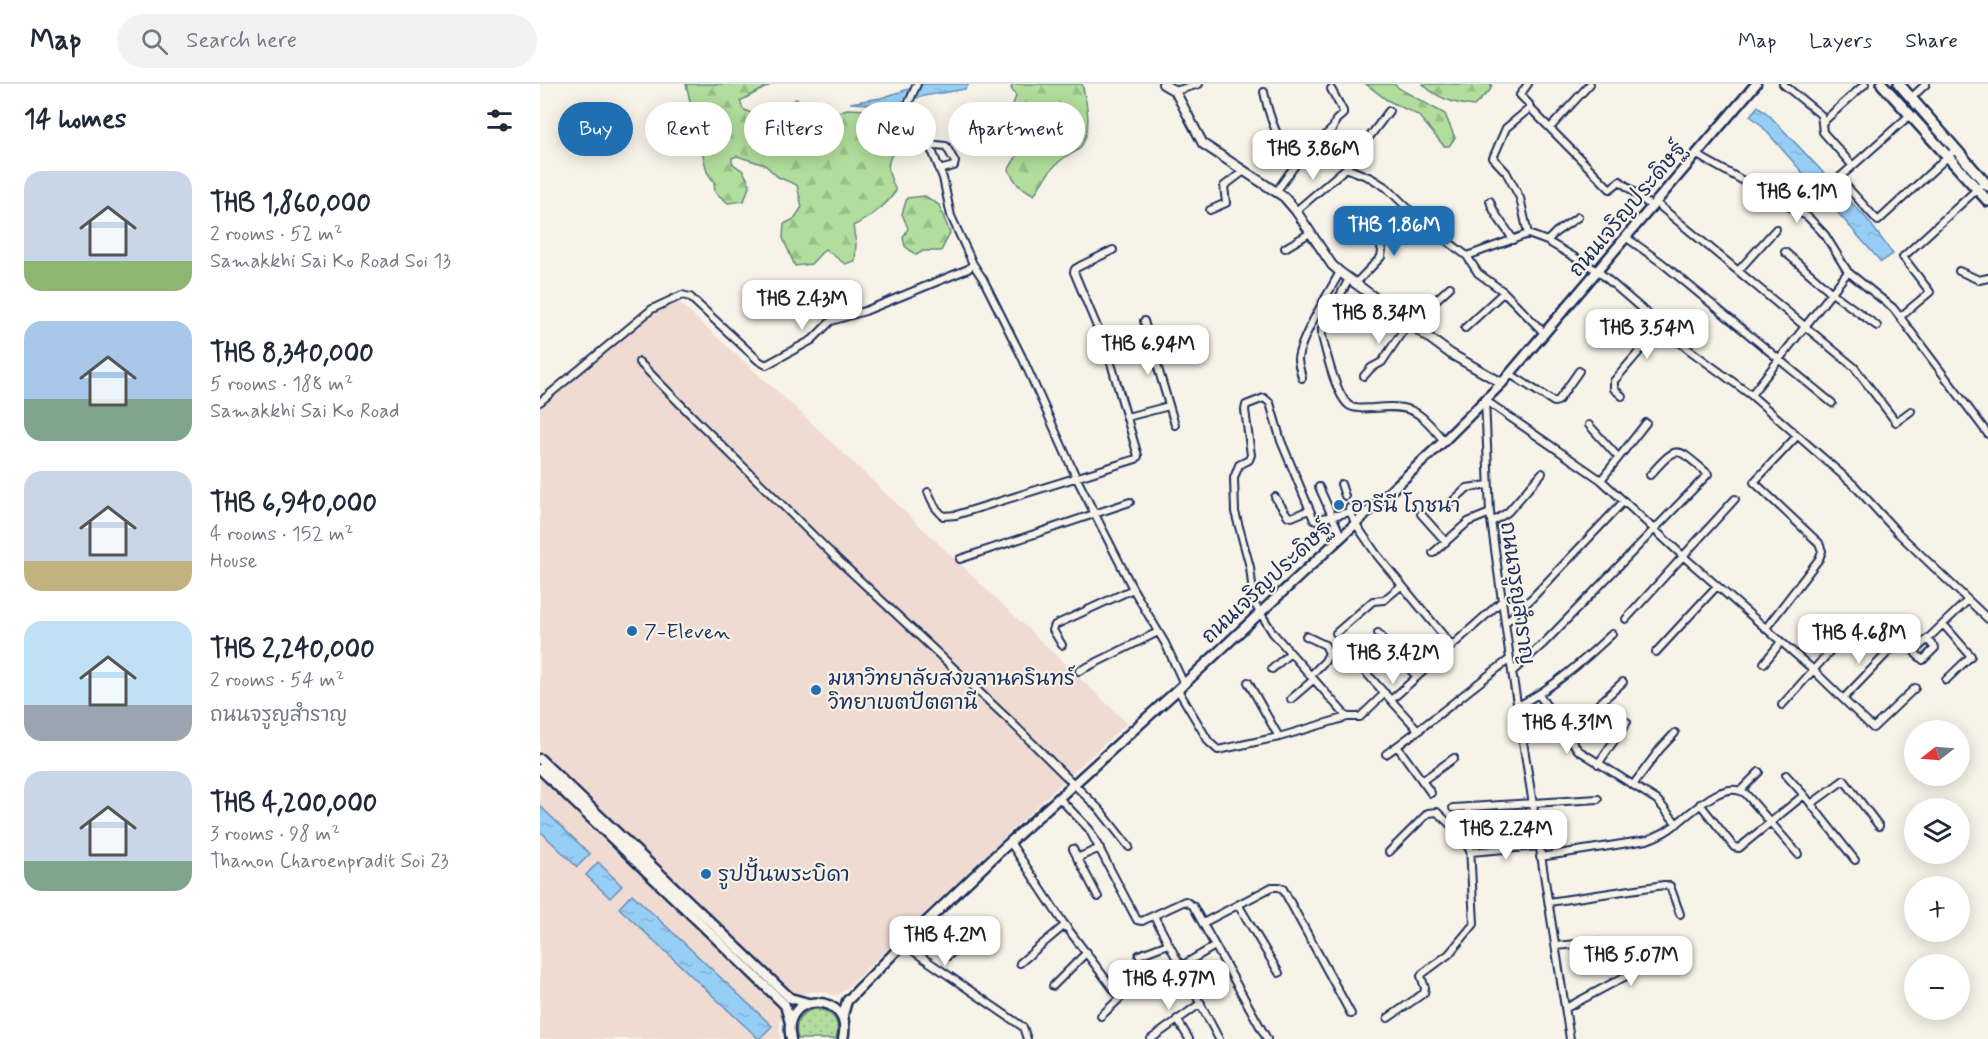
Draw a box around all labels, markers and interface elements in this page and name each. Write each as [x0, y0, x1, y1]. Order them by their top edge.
search box [117, 14, 537, 68]
text: Map [30, 23, 81, 60]
icon: search [138, 25, 171, 58]
text: Search here [186, 27, 297, 55]
text: Map [1738, 27, 1776, 55]
text: Layers [1809, 27, 1872, 55]
text: Share [1905, 27, 1958, 55]
chip: Buy [558, 102, 633, 156]
chip: Rent [645, 102, 732, 156]
chip: Filters [744, 102, 844, 156]
chip: New [856, 102, 936, 156]
chip: Apartment [948, 102, 1085, 156]
text: 14 homes [24, 103, 126, 137]
icon: filters [483, 104, 516, 137]
pin: THB 3.86M [1244, 130, 1382, 181]
text: THB 3.86M [1266, 136, 1360, 163]
street label: ถนนเจริญประดิษฐ์ [1563, 136, 1693, 283]
pin: THB 6.1M [1735, 173, 1859, 224]
text: THB 6.1M [1757, 179, 1837, 206]
text: THB 1,860,000 [210, 187, 371, 221]
icon: home [72, 195, 144, 267]
pin: THB 1.86M [1325, 206, 1463, 257]
text: THB 1.86M [1347, 212, 1441, 239]
text: 2 rooms · 52 m² [210, 221, 343, 248]
text: Samakkhi Sai Ko Road Soi 13 [210, 248, 451, 275]
pin: THB 2.43M [733, 280, 871, 331]
text: THB 2.43M [756, 286, 848, 313]
pin: THB 8.34M [1310, 294, 1448, 345]
text: THB 8.34M [1332, 300, 1426, 327]
pin: THB 3.54M [1578, 309, 1716, 360]
text: THB 3.54M [1600, 315, 1694, 342]
pin: THB 6.94M [1079, 325, 1217, 376]
text: THB 6.94M [1101, 331, 1195, 358]
text: THB 8,340,000 [210, 337, 374, 371]
icon: home [72, 345, 144, 417]
text: 5 rooms · 188 m² [210, 371, 353, 398]
text: Samakkhi Sai Ko Road [210, 398, 399, 425]
text: THB 6,940,000 [210, 487, 377, 521]
place label: อารีนี โภชนา [1351, 492, 1460, 520]
icon: home [72, 495, 144, 567]
marker: อารีนี โภชนา [1332, 498, 1346, 512]
street label: ถนนเจริญประดิษฐ์ [1195, 515, 1338, 650]
street label: ถนนจรูญสำราญ [1492, 520, 1541, 667]
text: 4 rooms · 152 m² [210, 521, 353, 548]
text: House [210, 548, 257, 575]
pin: THB 4.68M [1790, 614, 1928, 665]
place label: 7-Eleven [644, 618, 731, 646]
text: THB 4.68M [1812, 620, 1906, 647]
marker: 7-Eleven [625, 624, 639, 638]
text: THB 2,240,000 [210, 633, 375, 667]
pin: THB 3.42M [1324, 634, 1462, 685]
text: THB 3.42M [1346, 640, 1440, 667]
icon: home [72, 645, 144, 717]
place label: มหาวิทยาลัยสงขลานครินทร์ วิทยาเขตปัตตานี [828, 665, 1075, 717]
text: 2 rooms · 54 m² [210, 667, 344, 694]
marker: มหาวิทยาลัยสงขลานครินทร์ วิทยาเขตปัตตานี [809, 683, 823, 697]
text: ถนนจรูญสำราญ [210, 702, 347, 729]
pin: THB 4.31M [1498, 704, 1636, 755]
text: THB 4.31M [1521, 710, 1613, 737]
north arrow [1904, 720, 1970, 786]
map controls [1904, 720, 1970, 1020]
text: THB 4,200,000 [210, 787, 377, 821]
icon: home [72, 795, 144, 867]
button: layers [1904, 798, 1970, 864]
pin: THB 2.24M [1437, 810, 1575, 861]
text: THB 2.24M [1459, 816, 1553, 843]
text: 3 rooms · 98 m² [210, 821, 340, 848]
text: Thanon Charoenpradit Soi 23 [210, 848, 449, 875]
place label: รูปปั้นพระบิดา [718, 856, 850, 890]
marker: รูปปั้นพระบิดา [699, 867, 713, 881]
button: + [1904, 876, 1970, 942]
pin: THB 4.2M [883, 916, 1007, 967]
text: THB 4.2M [903, 922, 987, 949]
pin: THB 5.07M [1562, 936, 1700, 987]
text: THB 5.07M [1583, 942, 1679, 969]
button: − [1904, 954, 1970, 1020]
pin: THB 4.97M [1100, 960, 1238, 1011]
text: THB 4.97M [1122, 966, 1216, 993]

